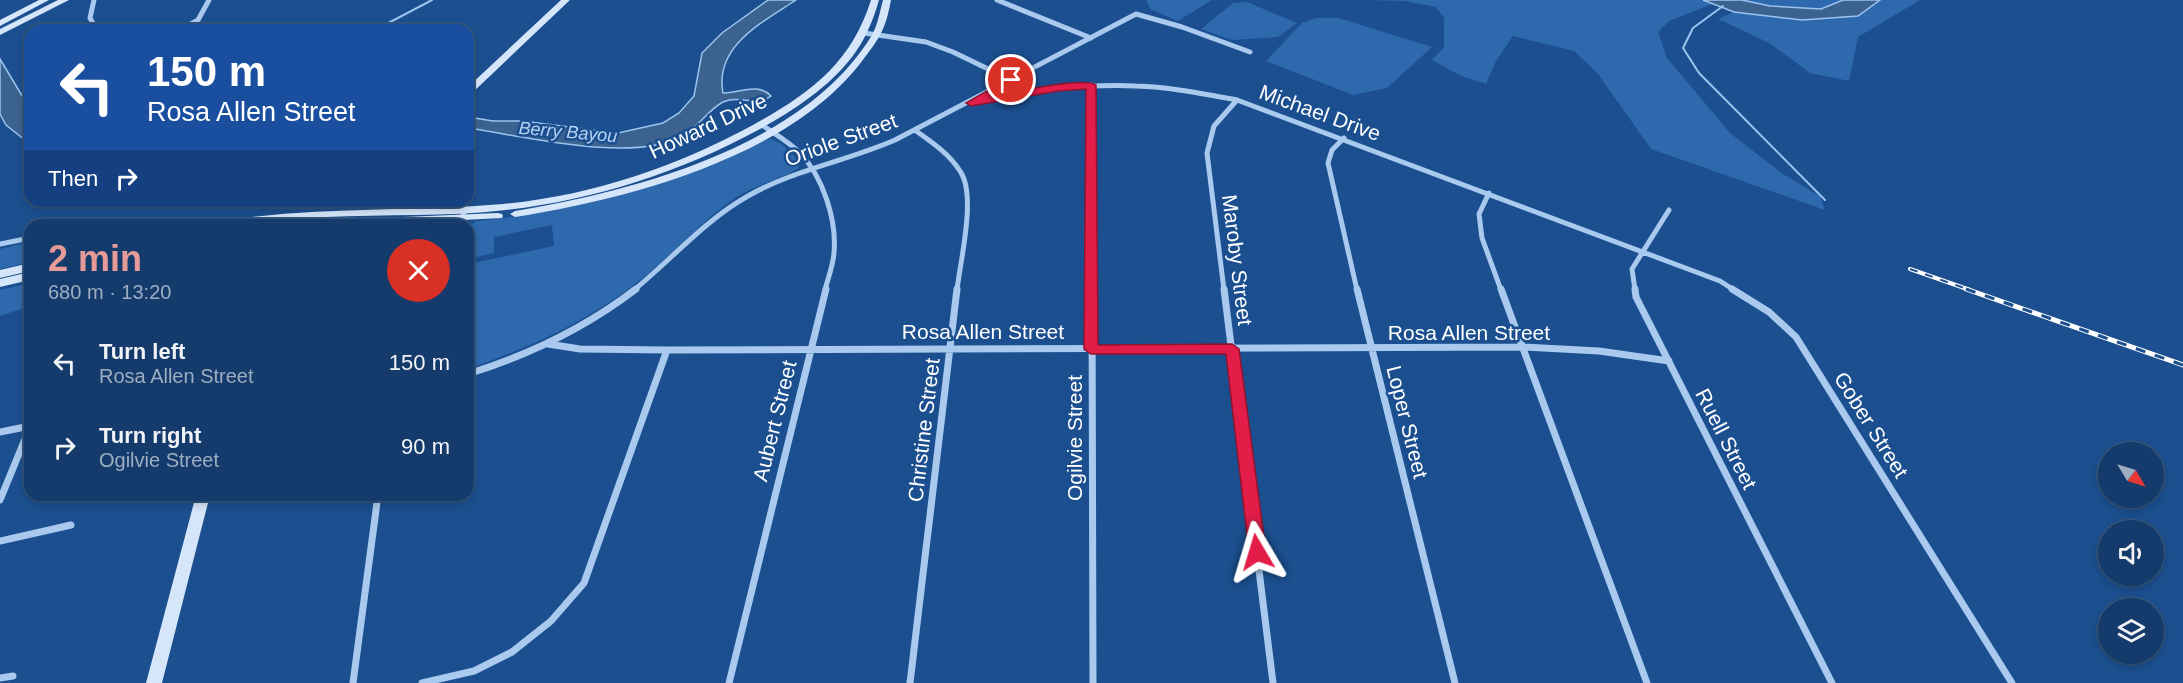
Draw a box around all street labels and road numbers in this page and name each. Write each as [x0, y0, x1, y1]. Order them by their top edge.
street label: Michael Drive [1256, 80, 1384, 145]
street label: Howard Drive [645, 88, 770, 163]
street label: Oriole Street [782, 109, 900, 170]
street label: Maroby Street [1218, 193, 1257, 327]
street label: Rosa Allen Street [902, 320, 1064, 343]
street label: Rosa Allen Street [1388, 321, 1550, 344]
street label: Christine Street [903, 357, 944, 503]
street label: Aubert Street [748, 358, 801, 484]
street label: Loper Street [1382, 363, 1433, 481]
street label: Gober Street [1830, 368, 1913, 482]
street label: Ogilvie Street [1063, 375, 1086, 501]
street label: Ruell Street [1691, 385, 1762, 493]

